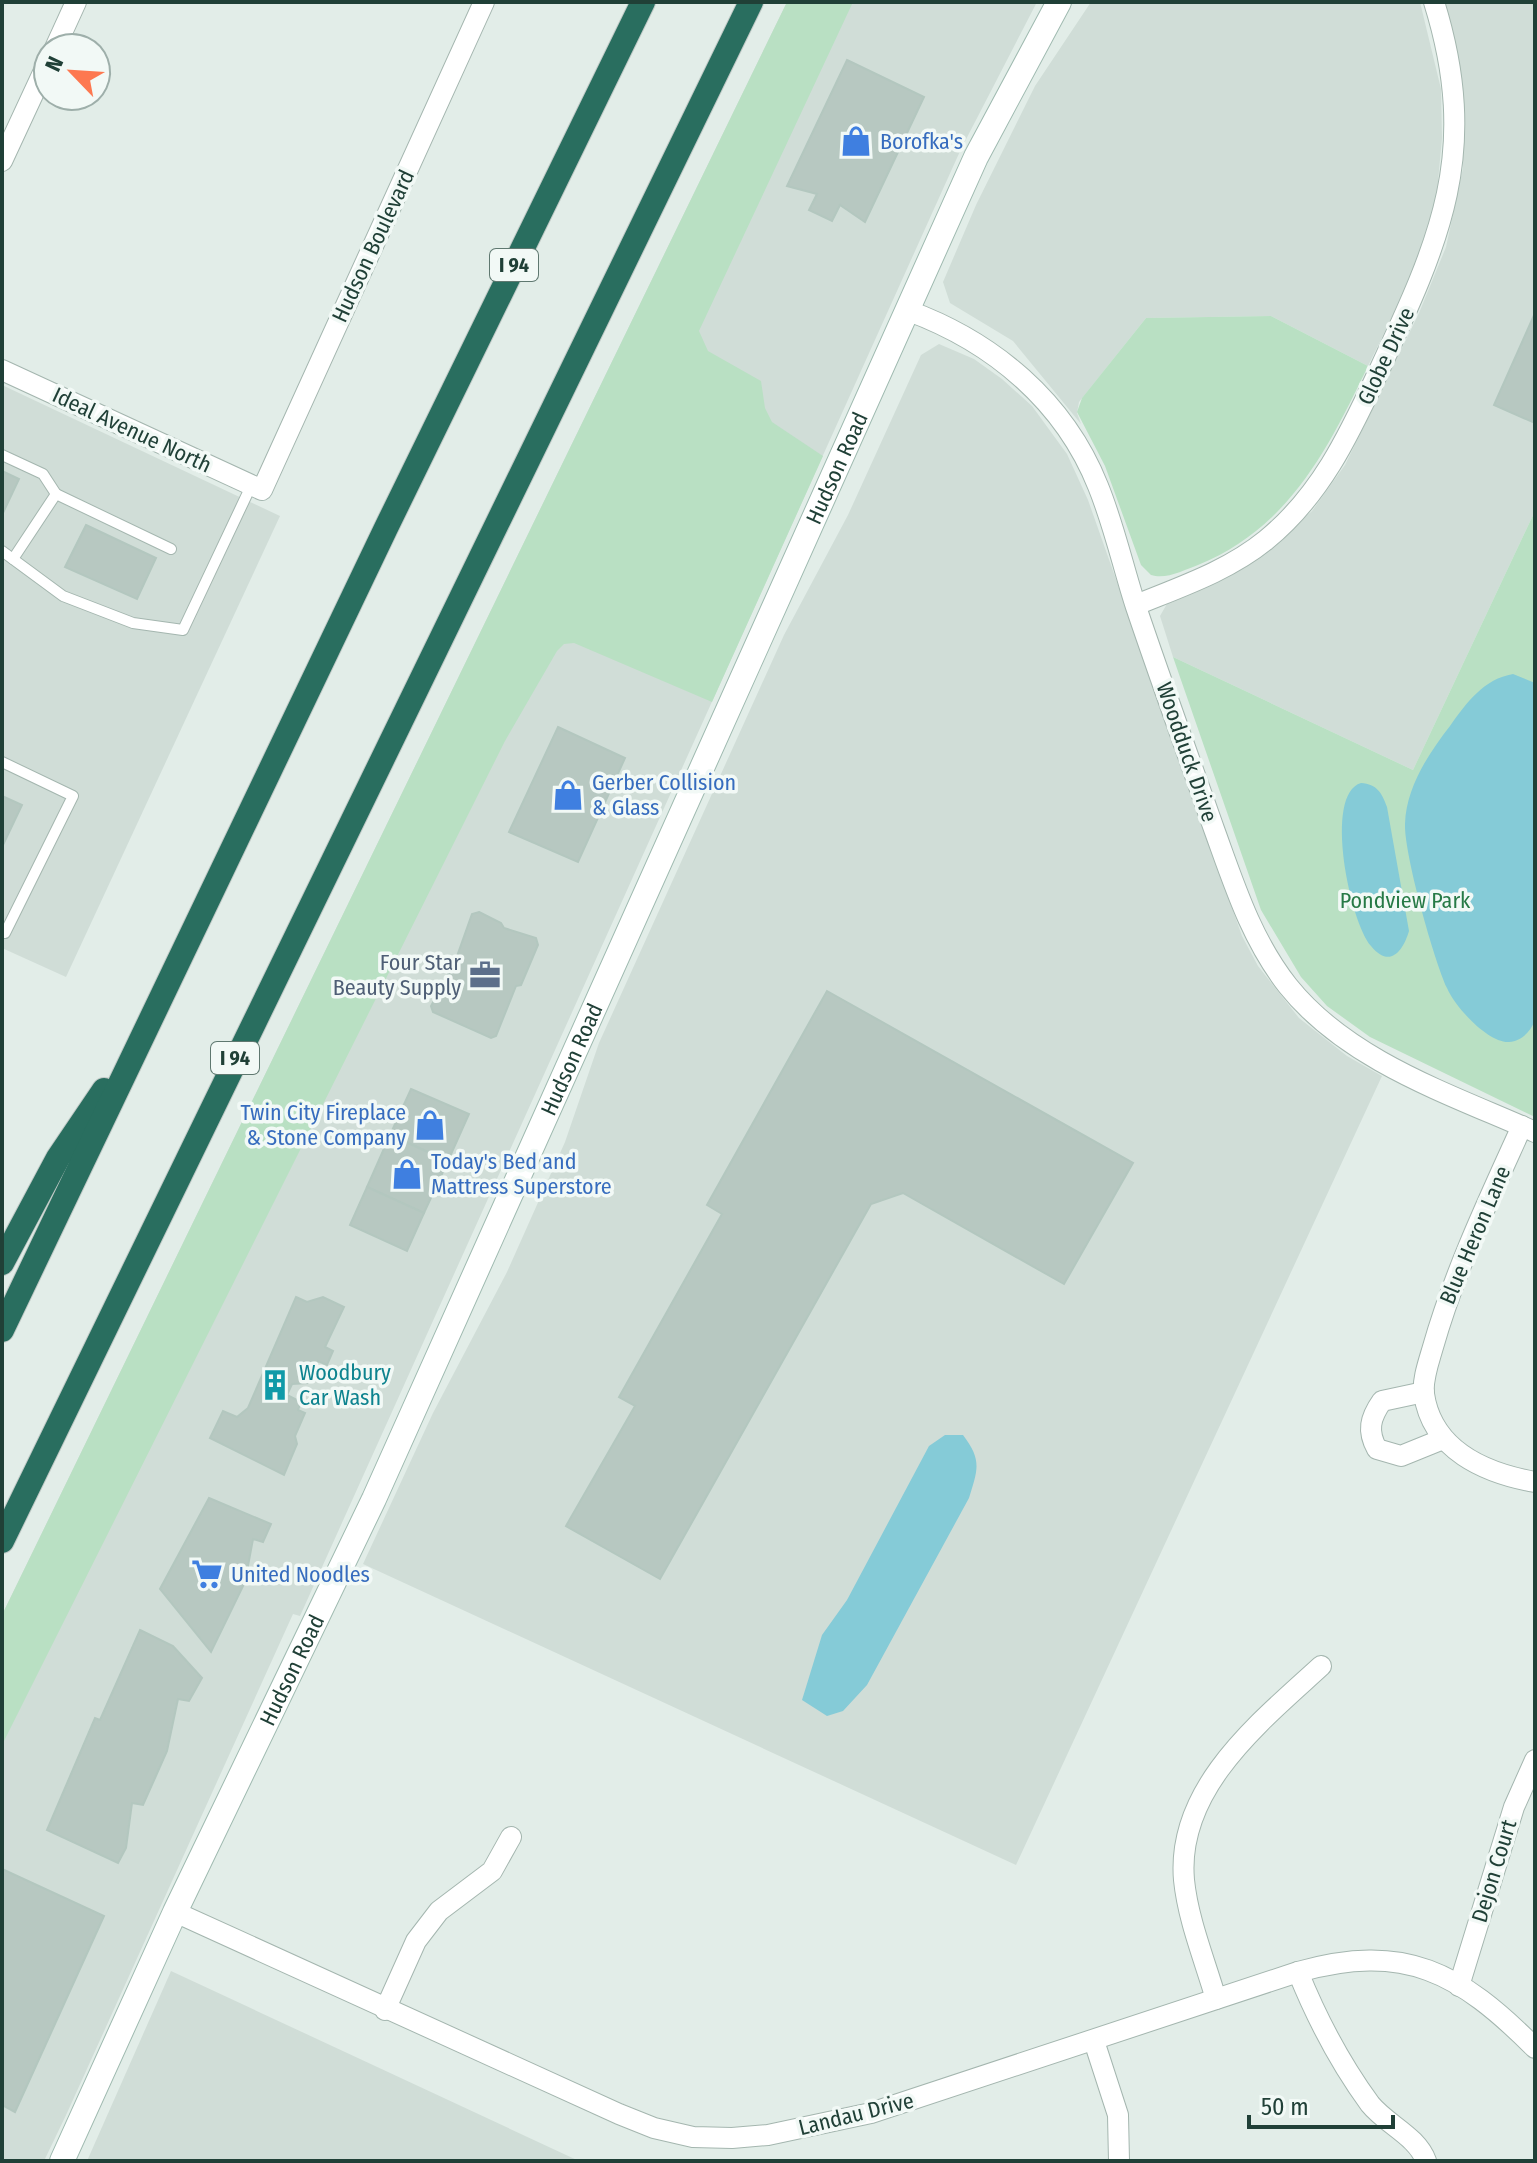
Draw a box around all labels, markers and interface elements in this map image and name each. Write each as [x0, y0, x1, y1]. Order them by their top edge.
north arrow [32, 32, 112, 112]
text: N [39, 52, 69, 75]
shop icon: Borofka's [839, 124, 873, 158]
place label: Borofka's [880, 128, 963, 155]
street label: Hudson Boulevard [326, 165, 420, 327]
road number: I 94 [490, 249, 538, 281]
street label: Globe Drive [1352, 303, 1420, 409]
street label: Ideal Avenue North [48, 381, 216, 479]
street label: Hudson Road [800, 408, 873, 528]
street label: Woodduck Drive [1150, 679, 1224, 825]
place label: Gerber Collision & Glass [592, 769, 736, 821]
shop icon: Gerber Collision & Glass [551, 778, 585, 812]
park label: Pondview Park [1340, 887, 1471, 914]
place label: Four Star Beauty Supply [333, 949, 461, 1001]
office icon: Four Star Beauty Supply [468, 958, 502, 992]
street label: Hudson Road [534, 999, 608, 1119]
road number: I 94 [211, 1042, 259, 1074]
place label: Twin City Fireplace & Stone Company [240, 1099, 406, 1151]
shop icon: Twin City Fireplace & Stone Company [413, 1108, 447, 1142]
place label: Today's Bed and Mattress Superstore [431, 1148, 612, 1200]
shop icon: Today's Bed and Mattress Superstore [390, 1157, 424, 1191]
street label: Blue Heron Lane [1434, 1162, 1516, 1308]
place label: Woodbury Car Wash [299, 1359, 391, 1411]
building icon: Woodbury Car Wash [258, 1368, 292, 1402]
supermarket icon: United Noodles [190, 1557, 224, 1591]
place label: United Noodles [231, 1561, 370, 1588]
street label: Hudson Road [253, 1610, 330, 1730]
street label: Dejon Court [1466, 1815, 1523, 1926]
scale bar [1249, 2079, 1393, 2129]
street label: Landau Drive [796, 2087, 916, 2141]
text: 50 m [1261, 2093, 1309, 2121]

